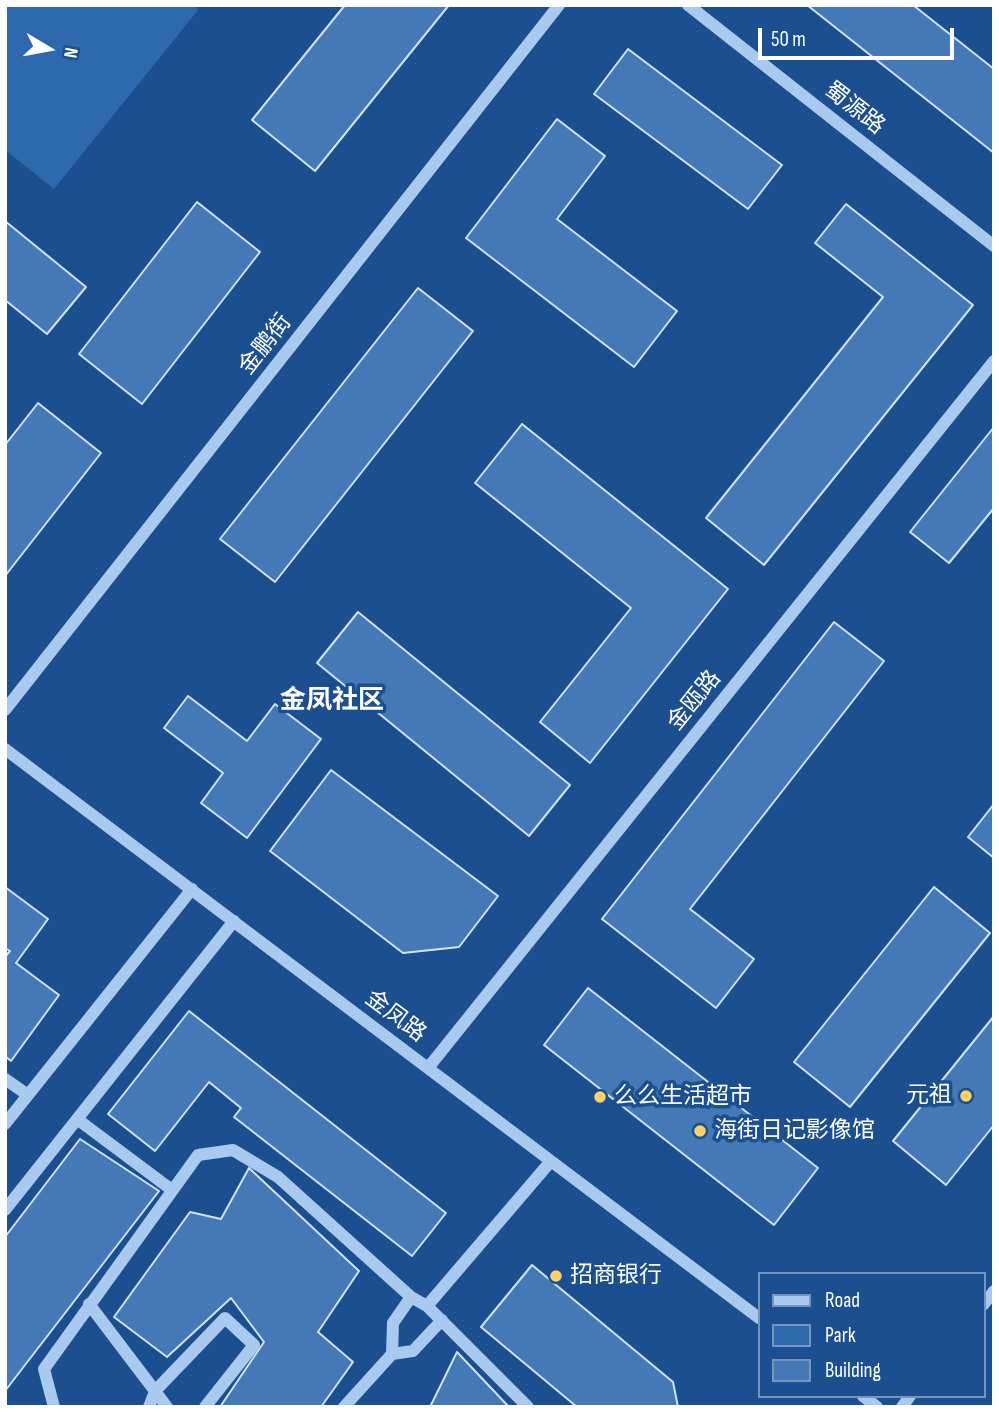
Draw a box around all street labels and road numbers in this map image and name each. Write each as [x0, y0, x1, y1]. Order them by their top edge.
street label: 蜀源路 [818, 77, 890, 141]
street label: 金鹏街 [234, 309, 298, 381]
street label: 金瓯路 [663, 666, 727, 736]
street label: 金凤路 [359, 985, 431, 1049]

